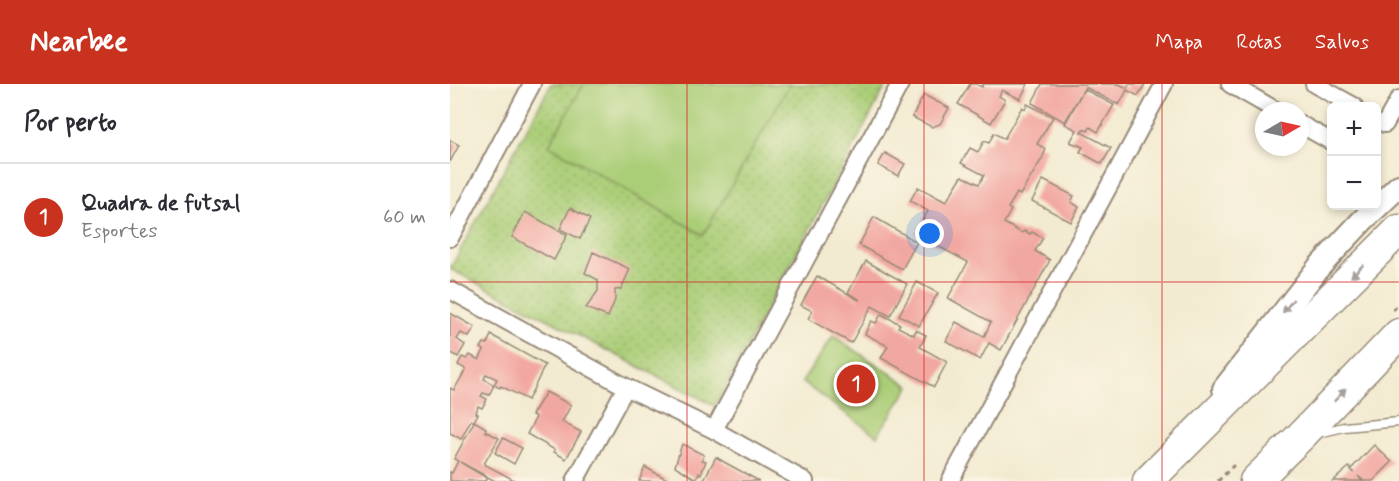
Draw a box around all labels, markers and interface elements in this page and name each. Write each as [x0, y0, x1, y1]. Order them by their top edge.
text: Nearbee [30, 24, 128, 61]
text: Mapa [1155, 28, 1203, 56]
text: Rotas [1236, 28, 1282, 56]
text: Salvos [1315, 28, 1369, 56]
north arrow [1255, 102, 1309, 156]
map controls [1327, 102, 1381, 210]
button: + [1327, 102, 1381, 156]
text: Por perto [24, 106, 117, 140]
button: − [1327, 156, 1381, 210]
text: Quadra de futsal [81, 190, 240, 218]
text: 1 [39, 204, 48, 231]
text: 60 m [383, 204, 426, 231]
text: Esportes [81, 218, 157, 245]
your location [915, 219, 944, 248]
one-way arrow [1351, 264, 1365, 278]
one-way arrow [1282, 298, 1295, 314]
pin: 1 [836, 362, 876, 406]
one-way arrow [1333, 387, 1347, 402]

